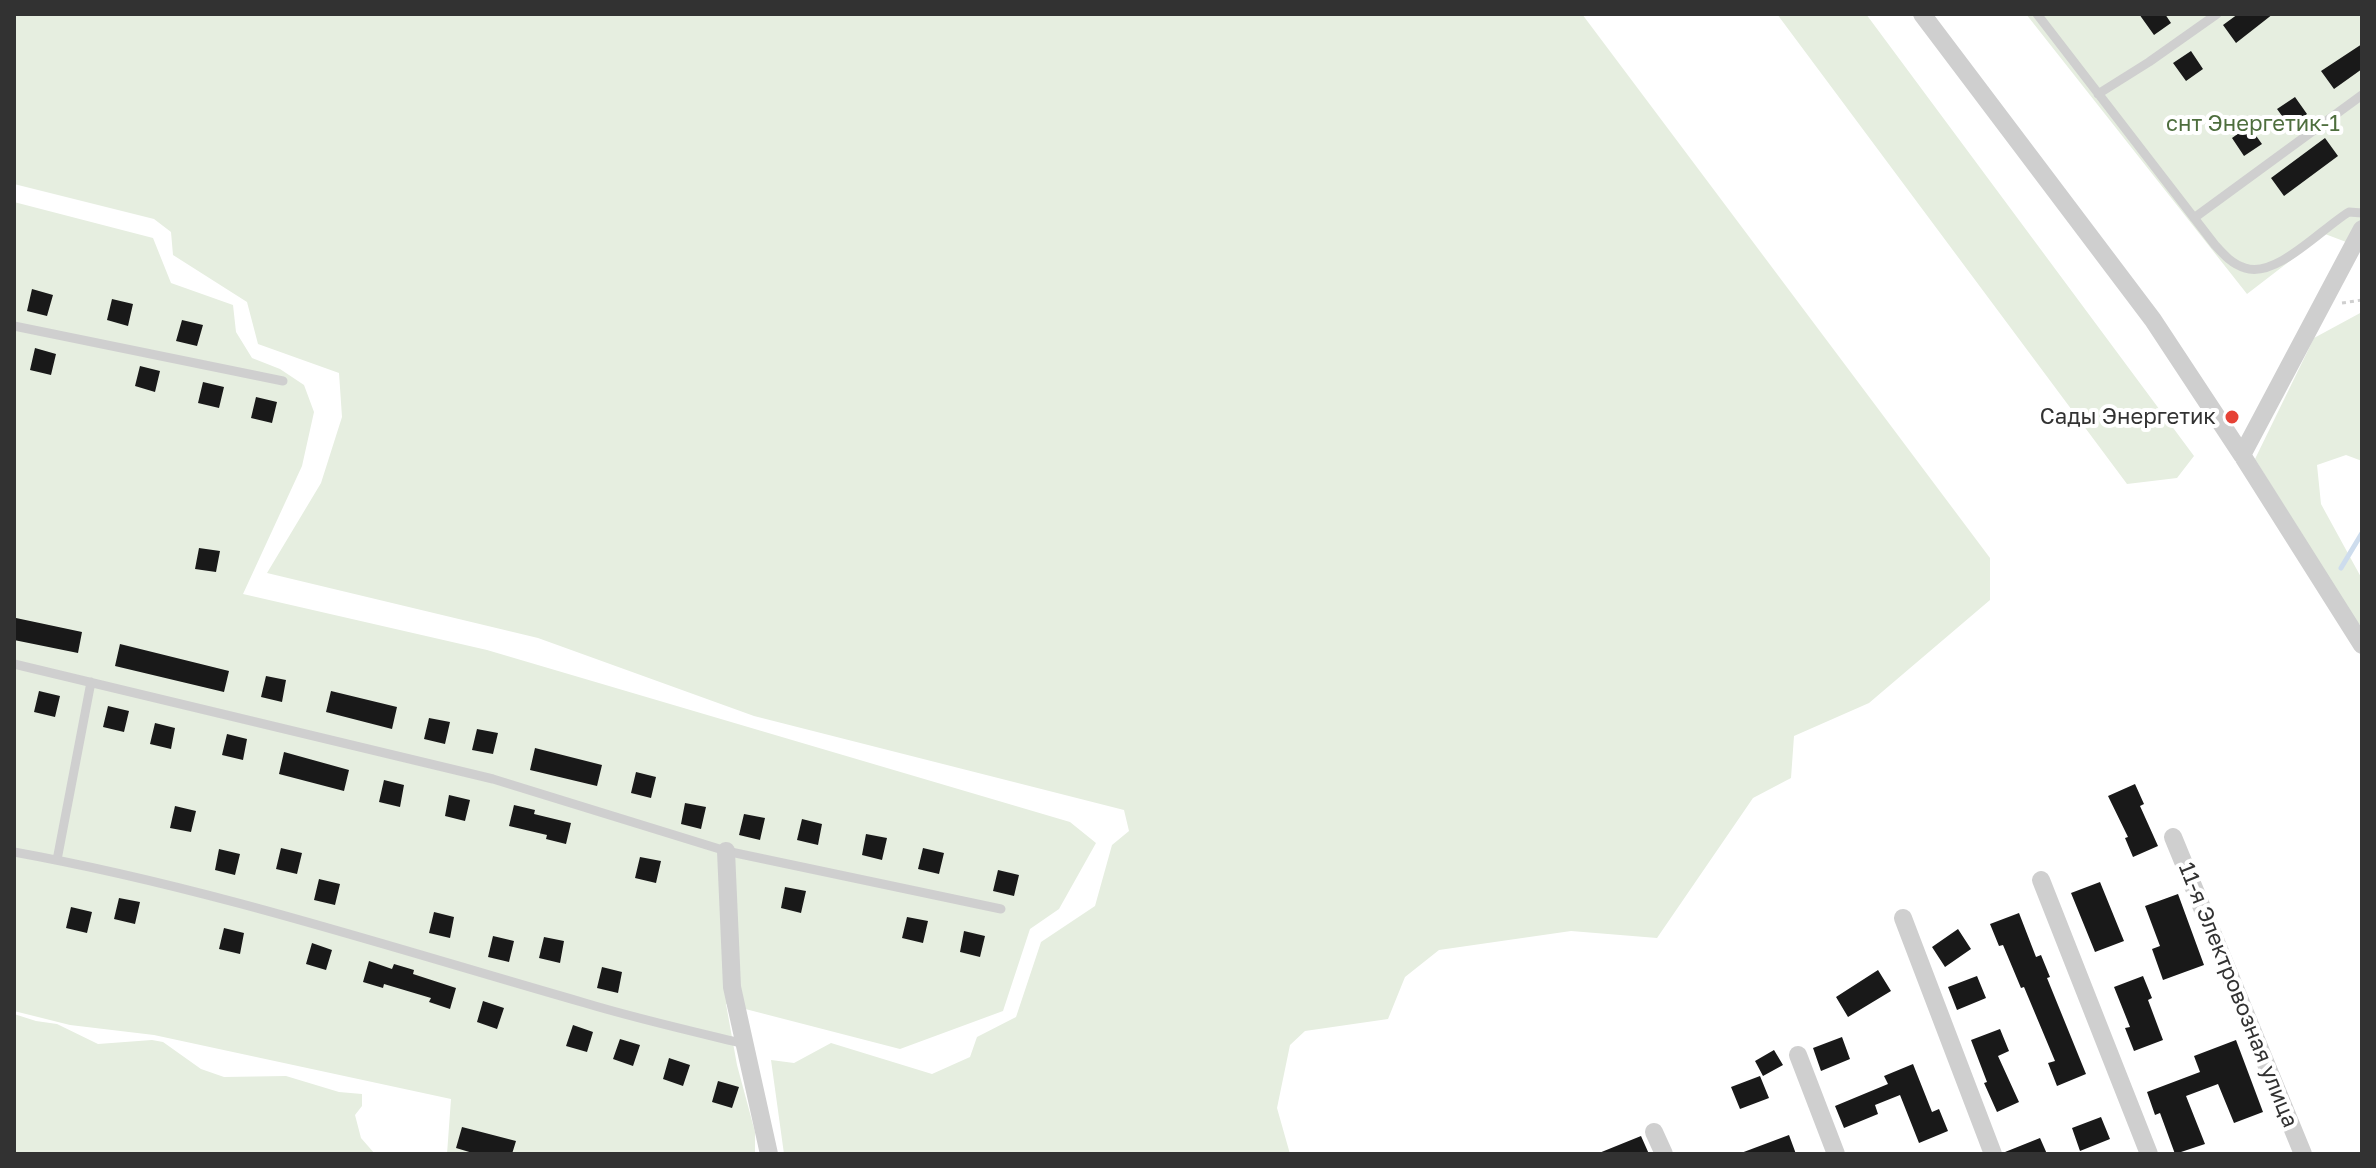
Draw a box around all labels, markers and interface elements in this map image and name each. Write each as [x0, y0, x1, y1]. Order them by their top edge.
park label: снт Энергетик-1 [2166, 111, 2340, 137]
place label: Сады Энергетик [2040, 404, 2216, 430]
marker: Сады Энергетик [2223, 408, 2241, 426]
street label: 11-я Электровозная улица [2173, 859, 2303, 1131]

